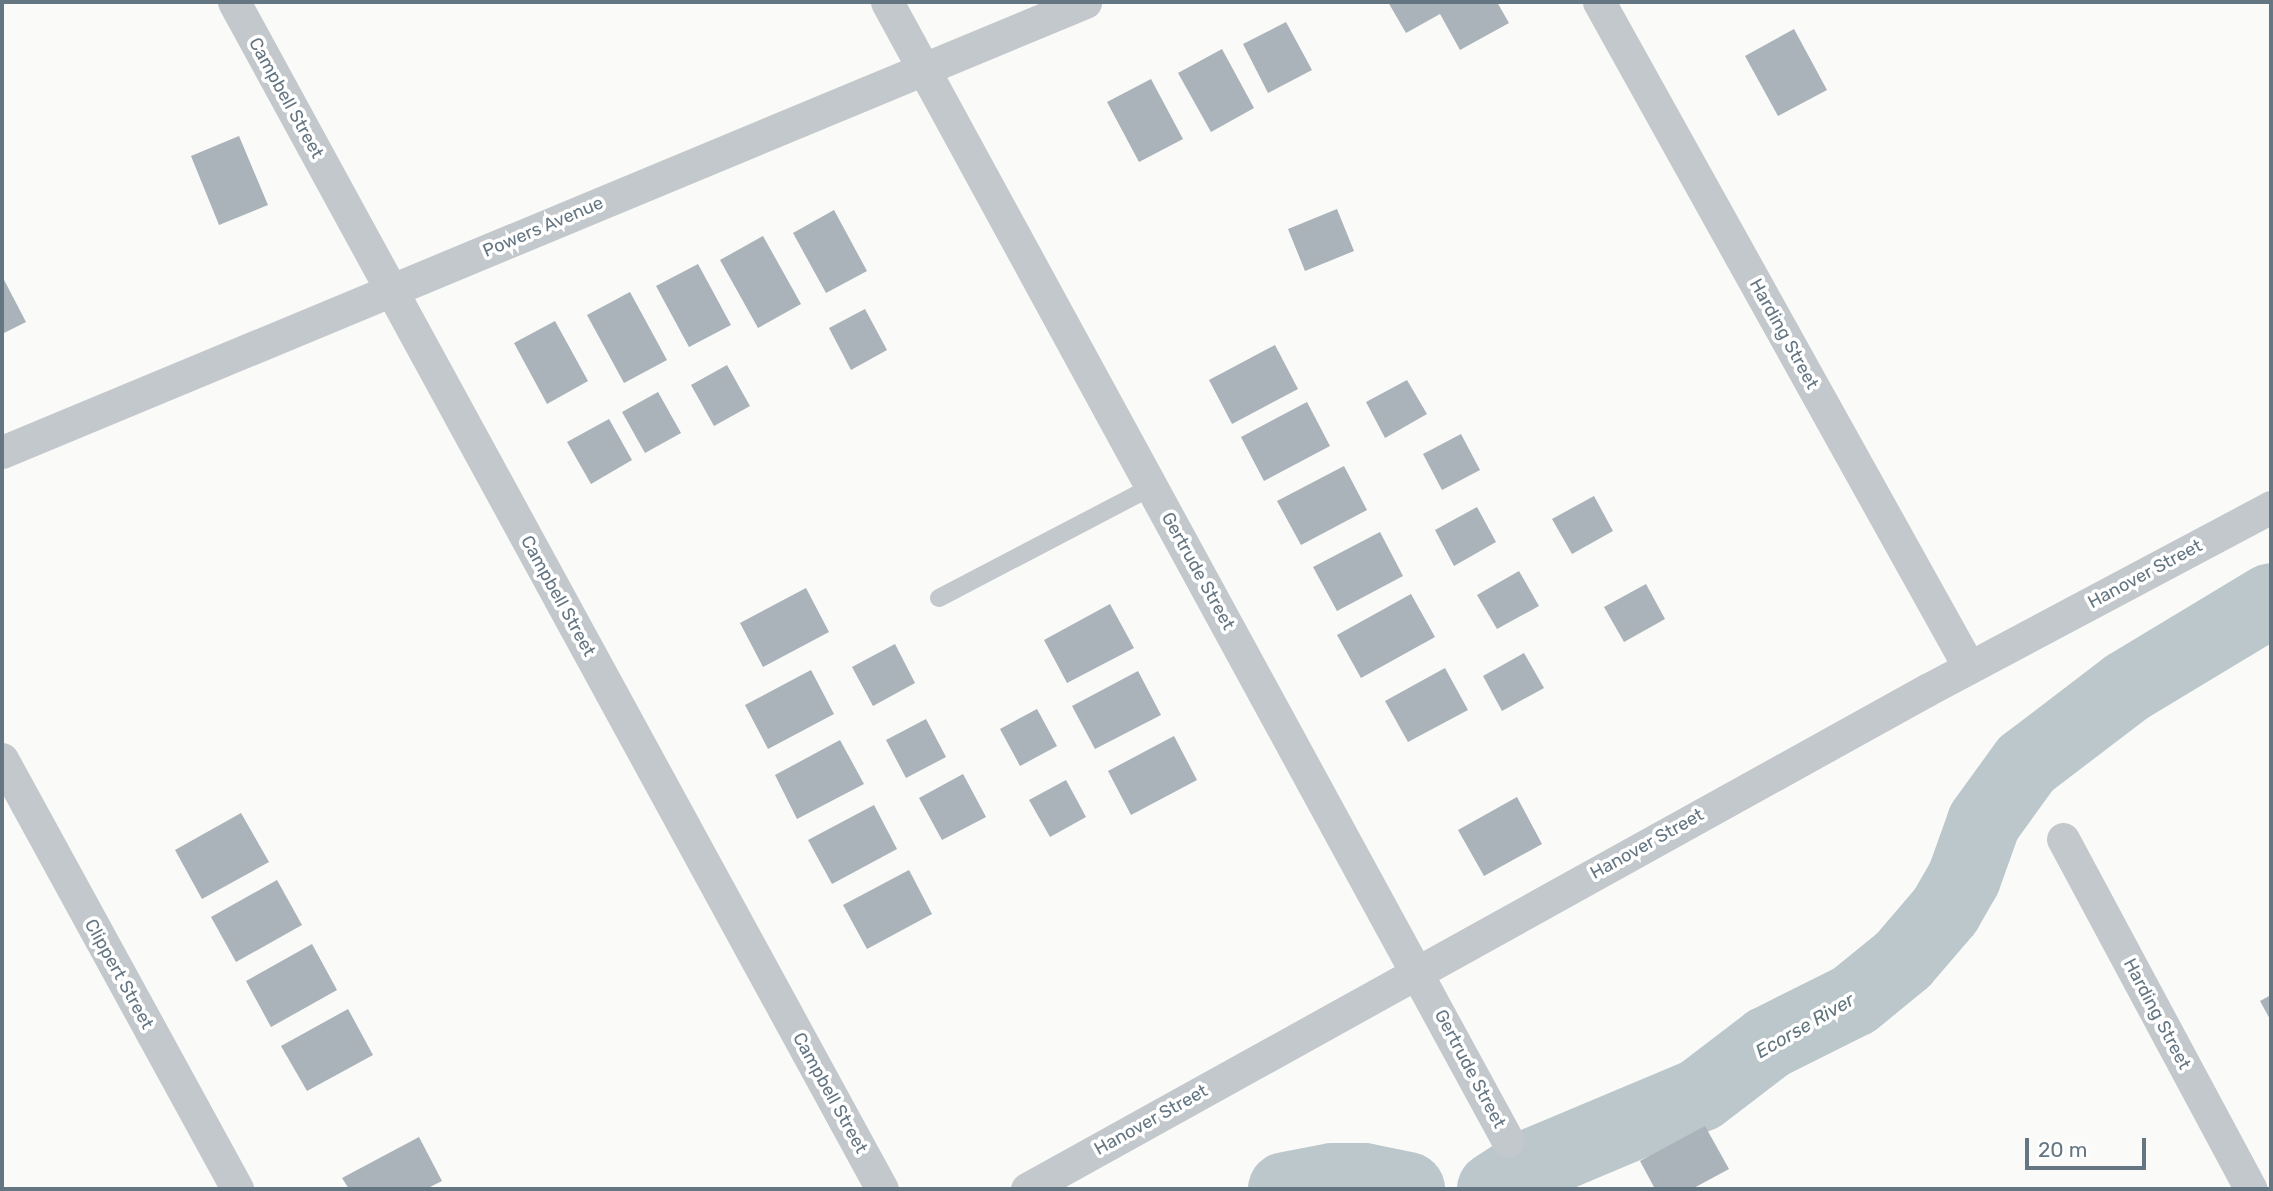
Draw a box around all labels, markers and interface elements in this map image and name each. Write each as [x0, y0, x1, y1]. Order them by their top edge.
street label: Campbell Street [244, 34, 328, 162]
street label: Powers Avenue [479, 192, 607, 262]
street label: Harding Street [1745, 275, 1823, 393]
street label: Gertrude Street [1157, 508, 1239, 634]
street label: Campbell Street [516, 532, 600, 660]
street label: Hanover Street [2084, 535, 2206, 613]
street label: Hanover Street [1586, 804, 1708, 884]
street label: Clippert Street [80, 915, 158, 1033]
street label: Harding Street [2119, 955, 2195, 1073]
water label: Ecorse River [1752, 989, 1858, 1063]
street label: Gertrude Street [1430, 1006, 1510, 1132]
street label: Campbell Street [788, 1029, 872, 1157]
street label: Hanover Street [1090, 1080, 1212, 1160]
scale bar [2028, 1124, 2149, 1168]
text: 20 m [2038, 1137, 2087, 1162]

